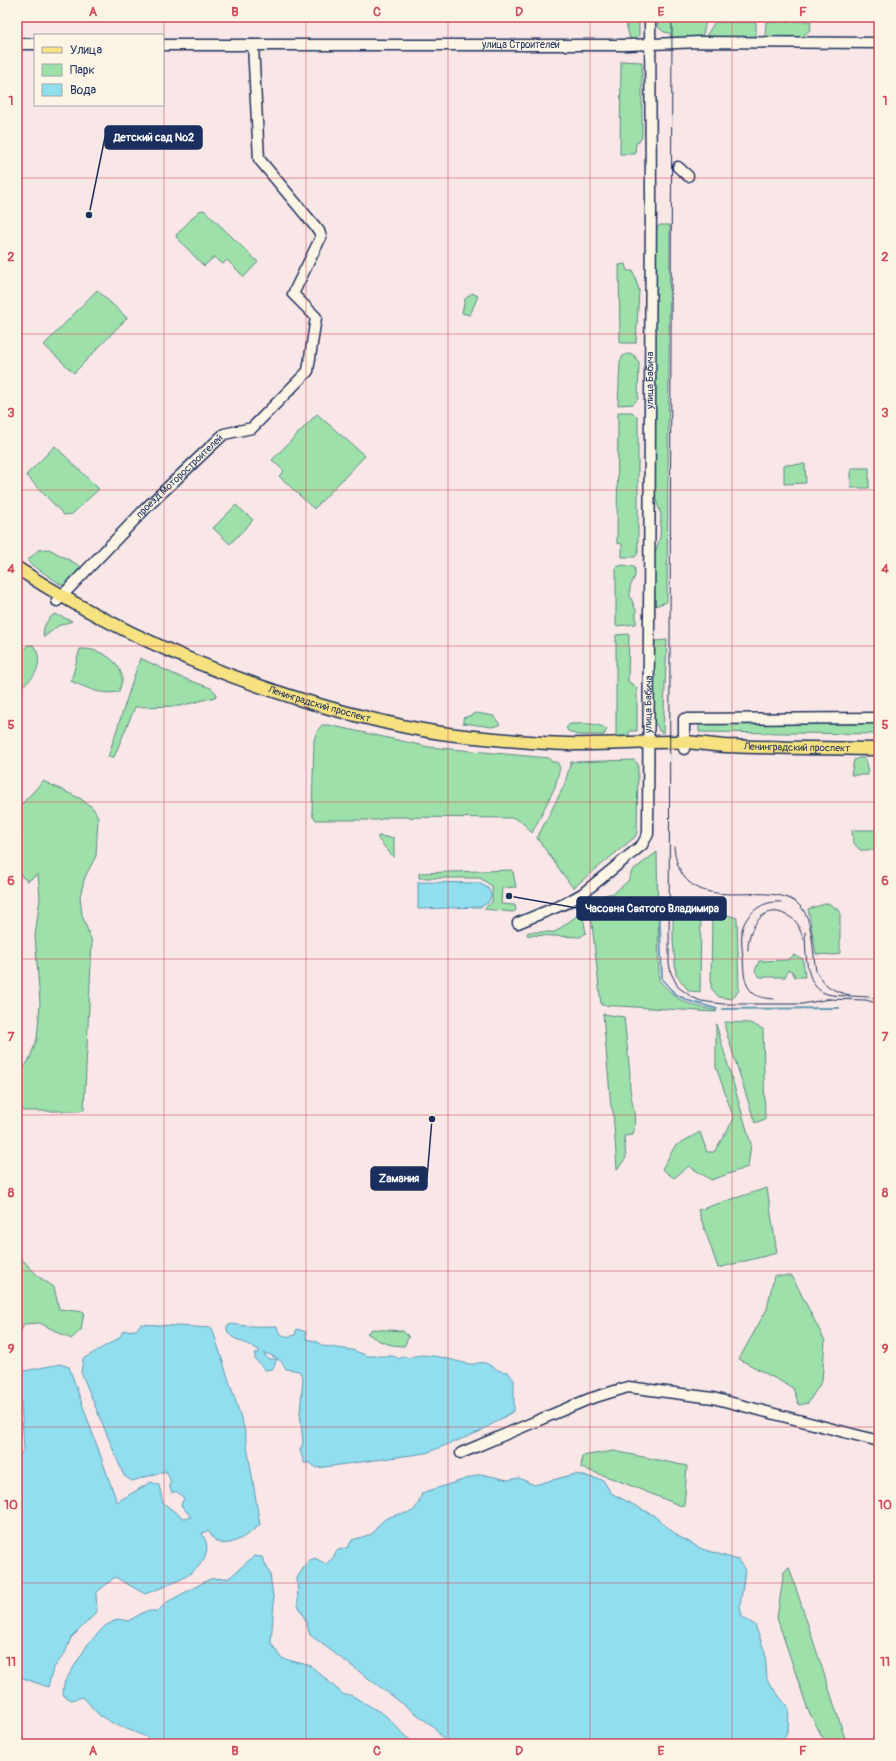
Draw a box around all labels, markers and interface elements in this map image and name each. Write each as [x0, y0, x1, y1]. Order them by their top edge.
text: A [89, 4, 98, 20]
text: B [231, 4, 239, 20]
text: C [373, 4, 381, 20]
text: D [515, 4, 523, 20]
text: E [658, 4, 665, 20]
text: F [799, 4, 807, 20]
legend [34, 34, 164, 106]
street label: улица Строителей [481, 39, 560, 51]
text: Улица [70, 43, 102, 58]
text: Парк [70, 63, 95, 78]
text: Вода [70, 83, 96, 98]
text: 1 [8, 93, 14, 109]
text: 1 [882, 93, 888, 109]
callout: Детский сад №2 [105, 126, 202, 149]
text: Детский сад №2 [113, 131, 194, 144]
text: 2 [7, 249, 15, 265]
text: 2 [881, 249, 889, 265]
street label: улица Бабича [644, 351, 656, 410]
text: 3 [7, 405, 15, 421]
text: 3 [881, 405, 889, 421]
street label: проезд Моторостроителей [134, 432, 226, 521]
text: 4 [7, 561, 15, 577]
text: 4 [881, 561, 889, 577]
street label: улица Бабича [642, 675, 655, 734]
street label: Ленинградский проспект [266, 683, 372, 725]
text: 5 [7, 717, 15, 733]
text: 5 [881, 717, 889, 733]
street label: Ленинградский проспект [743, 741, 850, 755]
text: 6 [7, 873, 15, 889]
text: 6 [881, 873, 889, 889]
callout: Часовня Святого Владимира [577, 897, 726, 920]
text: Часовня Святого Владимира [585, 902, 719, 915]
text: 7 [8, 1029, 15, 1045]
text: 7 [882, 1029, 889, 1045]
callout: Zамания [371, 1167, 427, 1190]
text: Zамания [379, 1172, 419, 1185]
text: 8 [8, 1185, 15, 1201]
text: 8 [882, 1185, 889, 1201]
text: 9 [8, 1341, 15, 1357]
text: 9 [882, 1341, 889, 1357]
text: 10 [4, 1497, 18, 1513]
text: 10 [878, 1497, 892, 1513]
text: 11 [6, 1654, 16, 1670]
text: 11 [880, 1654, 890, 1670]
text: A [89, 1743, 98, 1759]
text: B [231, 1743, 239, 1759]
text: C [373, 1743, 381, 1759]
text: D [515, 1743, 523, 1759]
text: E [658, 1743, 665, 1759]
text: F [799, 1743, 807, 1759]

